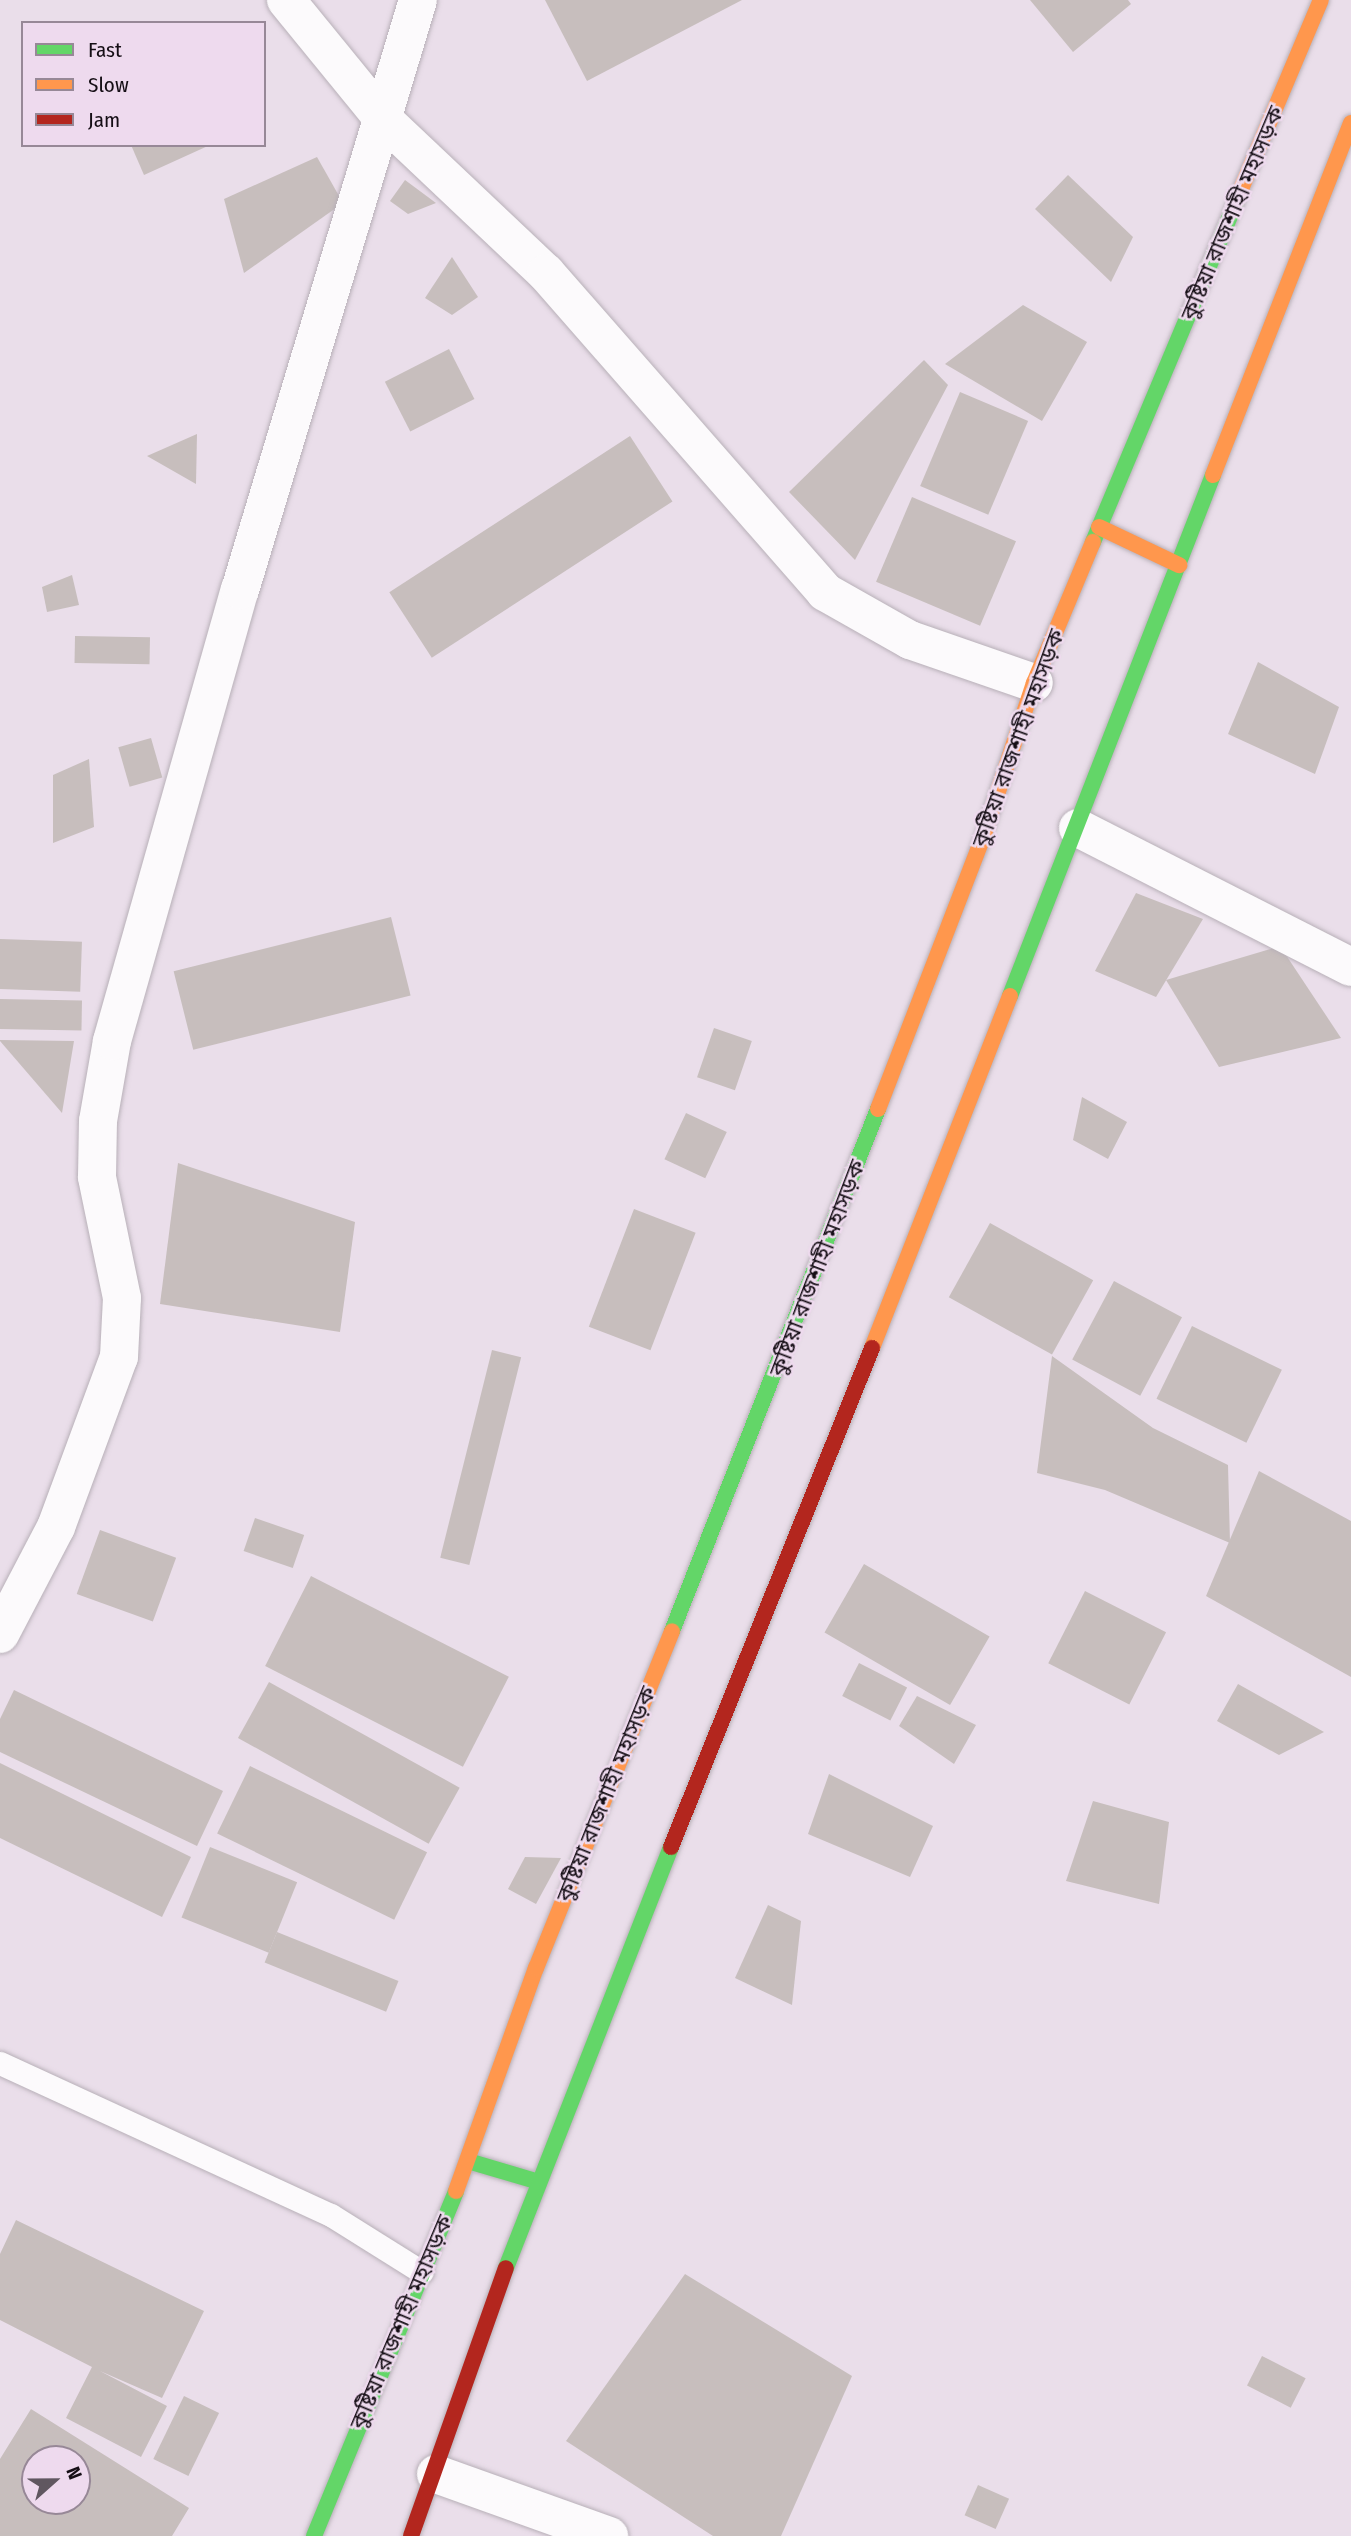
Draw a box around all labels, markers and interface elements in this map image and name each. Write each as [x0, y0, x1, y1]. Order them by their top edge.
legend [21, 21, 266, 147]
text: Fast [88, 37, 122, 63]
text: Slow [88, 72, 129, 98]
street label: কুষ্টিয়া রাজশাহী মহাসড়ক [1174, 102, 1290, 324]
text: Jam [88, 107, 120, 133]
street label: কুষ্টিয়া রাজশাহী মহাসড়ক [966, 625, 1070, 851]
street label: কুষ্টিয়া রাজশাহী মহাসড়ক [763, 1156, 871, 1380]
street label: কুষ্টিয়া রাজশাহী মহাসড়ক [550, 1682, 662, 1906]
street label: কুষ্টিয়া রাজশাহী মহাসড়ক [343, 2211, 459, 2433]
north arrow [21, 2445, 91, 2515]
text: N [61, 2464, 87, 2482]

